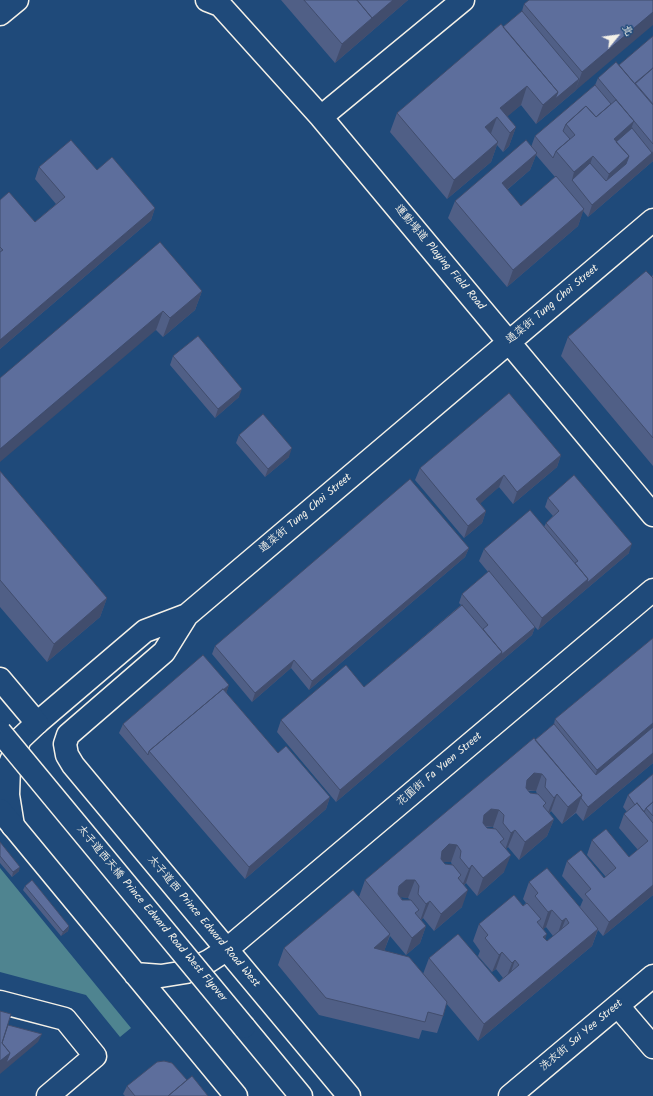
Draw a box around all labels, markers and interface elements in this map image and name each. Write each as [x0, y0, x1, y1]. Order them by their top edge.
north arrow [597, 16, 637, 56]
text: 北 [617, 21, 638, 39]
street label: 運動場道 Playing Field Road [391, 203, 487, 313]
street label: 通菜街 Tung Choi Street [504, 263, 602, 347]
street label: 通菜街 Tung Choi Street [257, 472, 355, 556]
street label: 花園街 Fa Yuen Street [395, 730, 485, 810]
street label: 太子道西天橋 Prince Edward Road West Flyover [73, 823, 229, 1005]
street label: 太子道西 Prince Edward Road West [144, 854, 262, 990]
street label: 洗衣街 Sai Yee Street [538, 998, 626, 1074]

